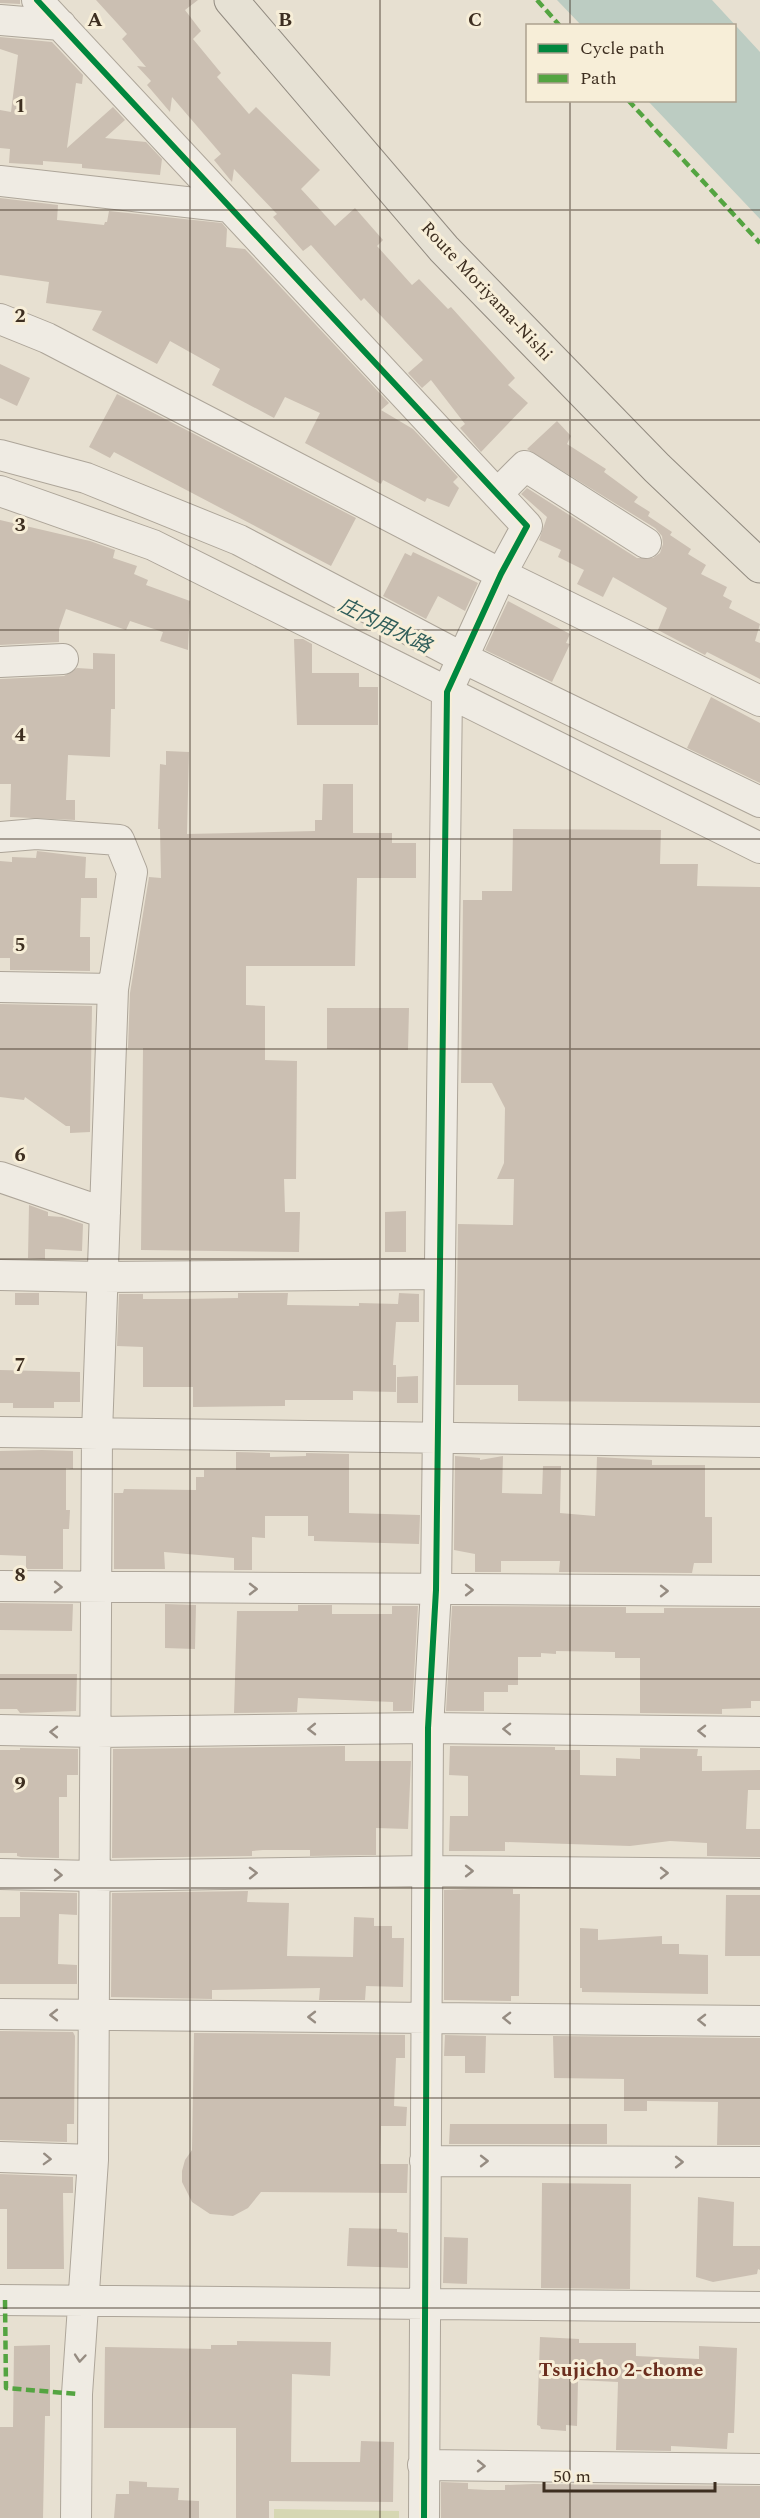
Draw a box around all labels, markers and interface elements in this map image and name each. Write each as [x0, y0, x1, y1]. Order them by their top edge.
text: A [87, 5, 103, 35]
text: B [278, 5, 292, 35]
text: C [468, 5, 482, 35]
legend [526, 24, 736, 102]
text: Cycle path [580, 35, 665, 62]
text: Path [580, 65, 617, 92]
text: 1 [14, 91, 26, 121]
street label: Route Moriyama-Nishi [414, 215, 559, 367]
text: 2 [14, 301, 26, 331]
text: 3 [14, 510, 26, 540]
water label: 庄内用水路 [333, 590, 438, 662]
text: 4 [14, 720, 26, 750]
text: 5 [14, 930, 26, 960]
text: 6 [14, 1140, 26, 1170]
text: 7 [14, 1350, 26, 1380]
text: 8 [14, 1560, 26, 1590]
one-way arrow [54, 1581, 63, 1593]
one-way arrow [249, 1582, 258, 1595]
one-way arrow [465, 1584, 474, 1596]
one-way arrow [660, 1585, 669, 1597]
one-way arrow [307, 1723, 316, 1735]
one-way arrow [502, 1723, 511, 1735]
one-way arrow [49, 1725, 58, 1738]
one-way arrow [697, 1725, 706, 1738]
text: 9 [14, 1769, 26, 1799]
one-way arrow [465, 1865, 474, 1877]
one-way arrow [249, 1867, 258, 1880]
one-way arrow [660, 1867, 669, 1879]
one-way arrow [54, 1869, 63, 1881]
one-way arrow [49, 2009, 58, 2021]
one-way arrow [307, 2010, 316, 2023]
one-way arrow [502, 2012, 511, 2024]
one-way arrow [697, 2014, 706, 2026]
one-way arrow [42, 2152, 51, 2165]
one-way arrow [479, 2155, 488, 2167]
one-way arrow [674, 2156, 683, 2168]
one-way arrow [74, 2354, 87, 2363]
district label: Tsujicho 2-chome [539, 2355, 704, 2385]
scale bar [544, 2455, 715, 2493]
one-way arrow [477, 2459, 486, 2472]
text: 50 m [553, 2463, 591, 2490]

